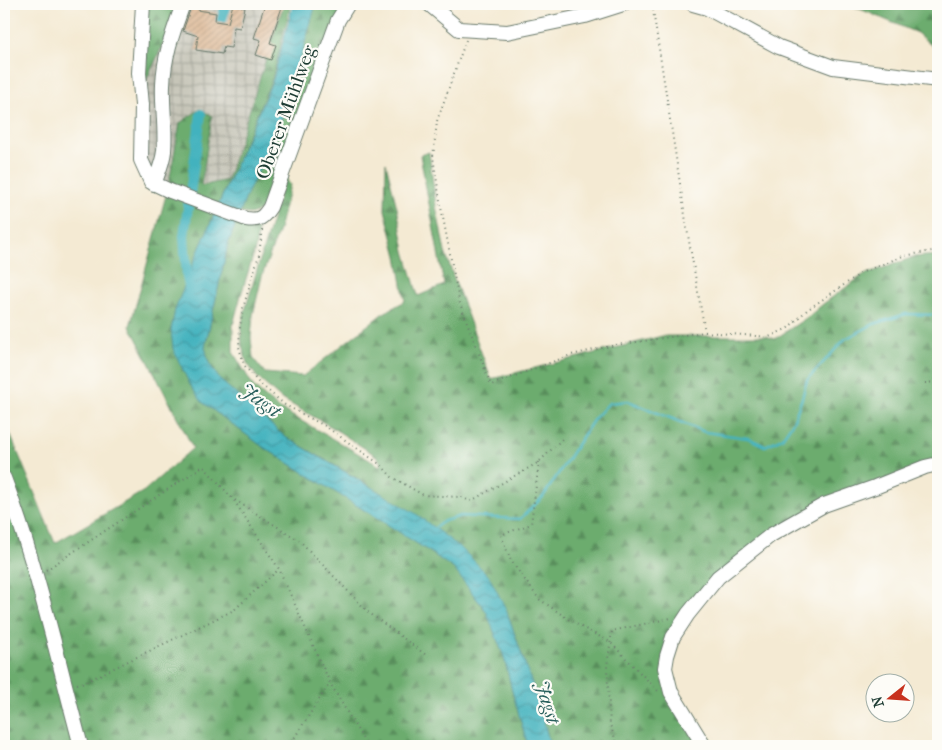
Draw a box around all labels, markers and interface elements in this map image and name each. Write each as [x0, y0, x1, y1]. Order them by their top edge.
street label: Oberer Mühlweg [252, 42, 321, 182]
water label: Jagst [236, 378, 287, 424]
north arrow [864, 672, 914, 722]
water label: Jagst [530, 678, 566, 728]
text: N [868, 694, 888, 709]

